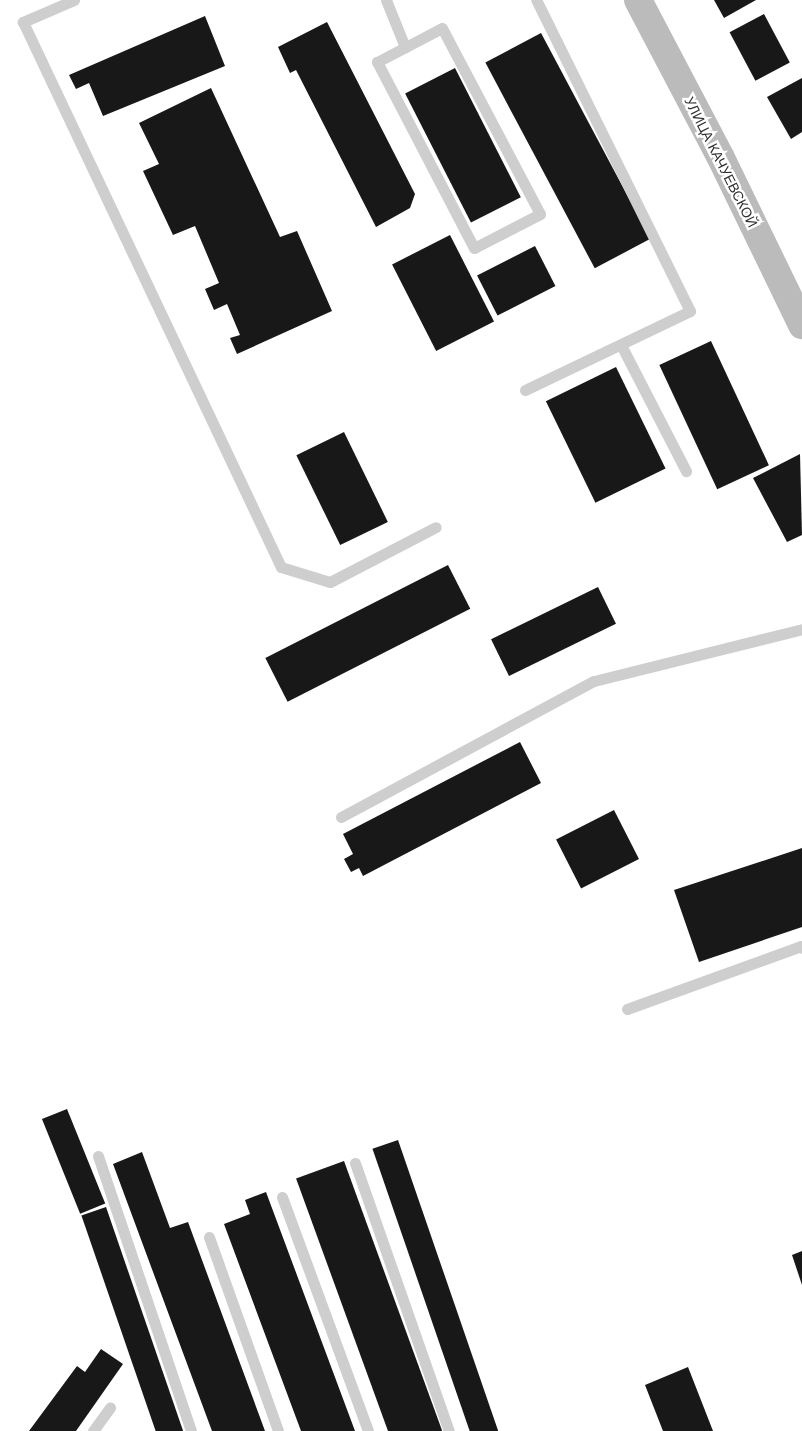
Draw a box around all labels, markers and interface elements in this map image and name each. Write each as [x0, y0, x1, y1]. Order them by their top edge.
street label: УЛИЦА КАЧУЕВСКОЙ [681, 94, 761, 230]

